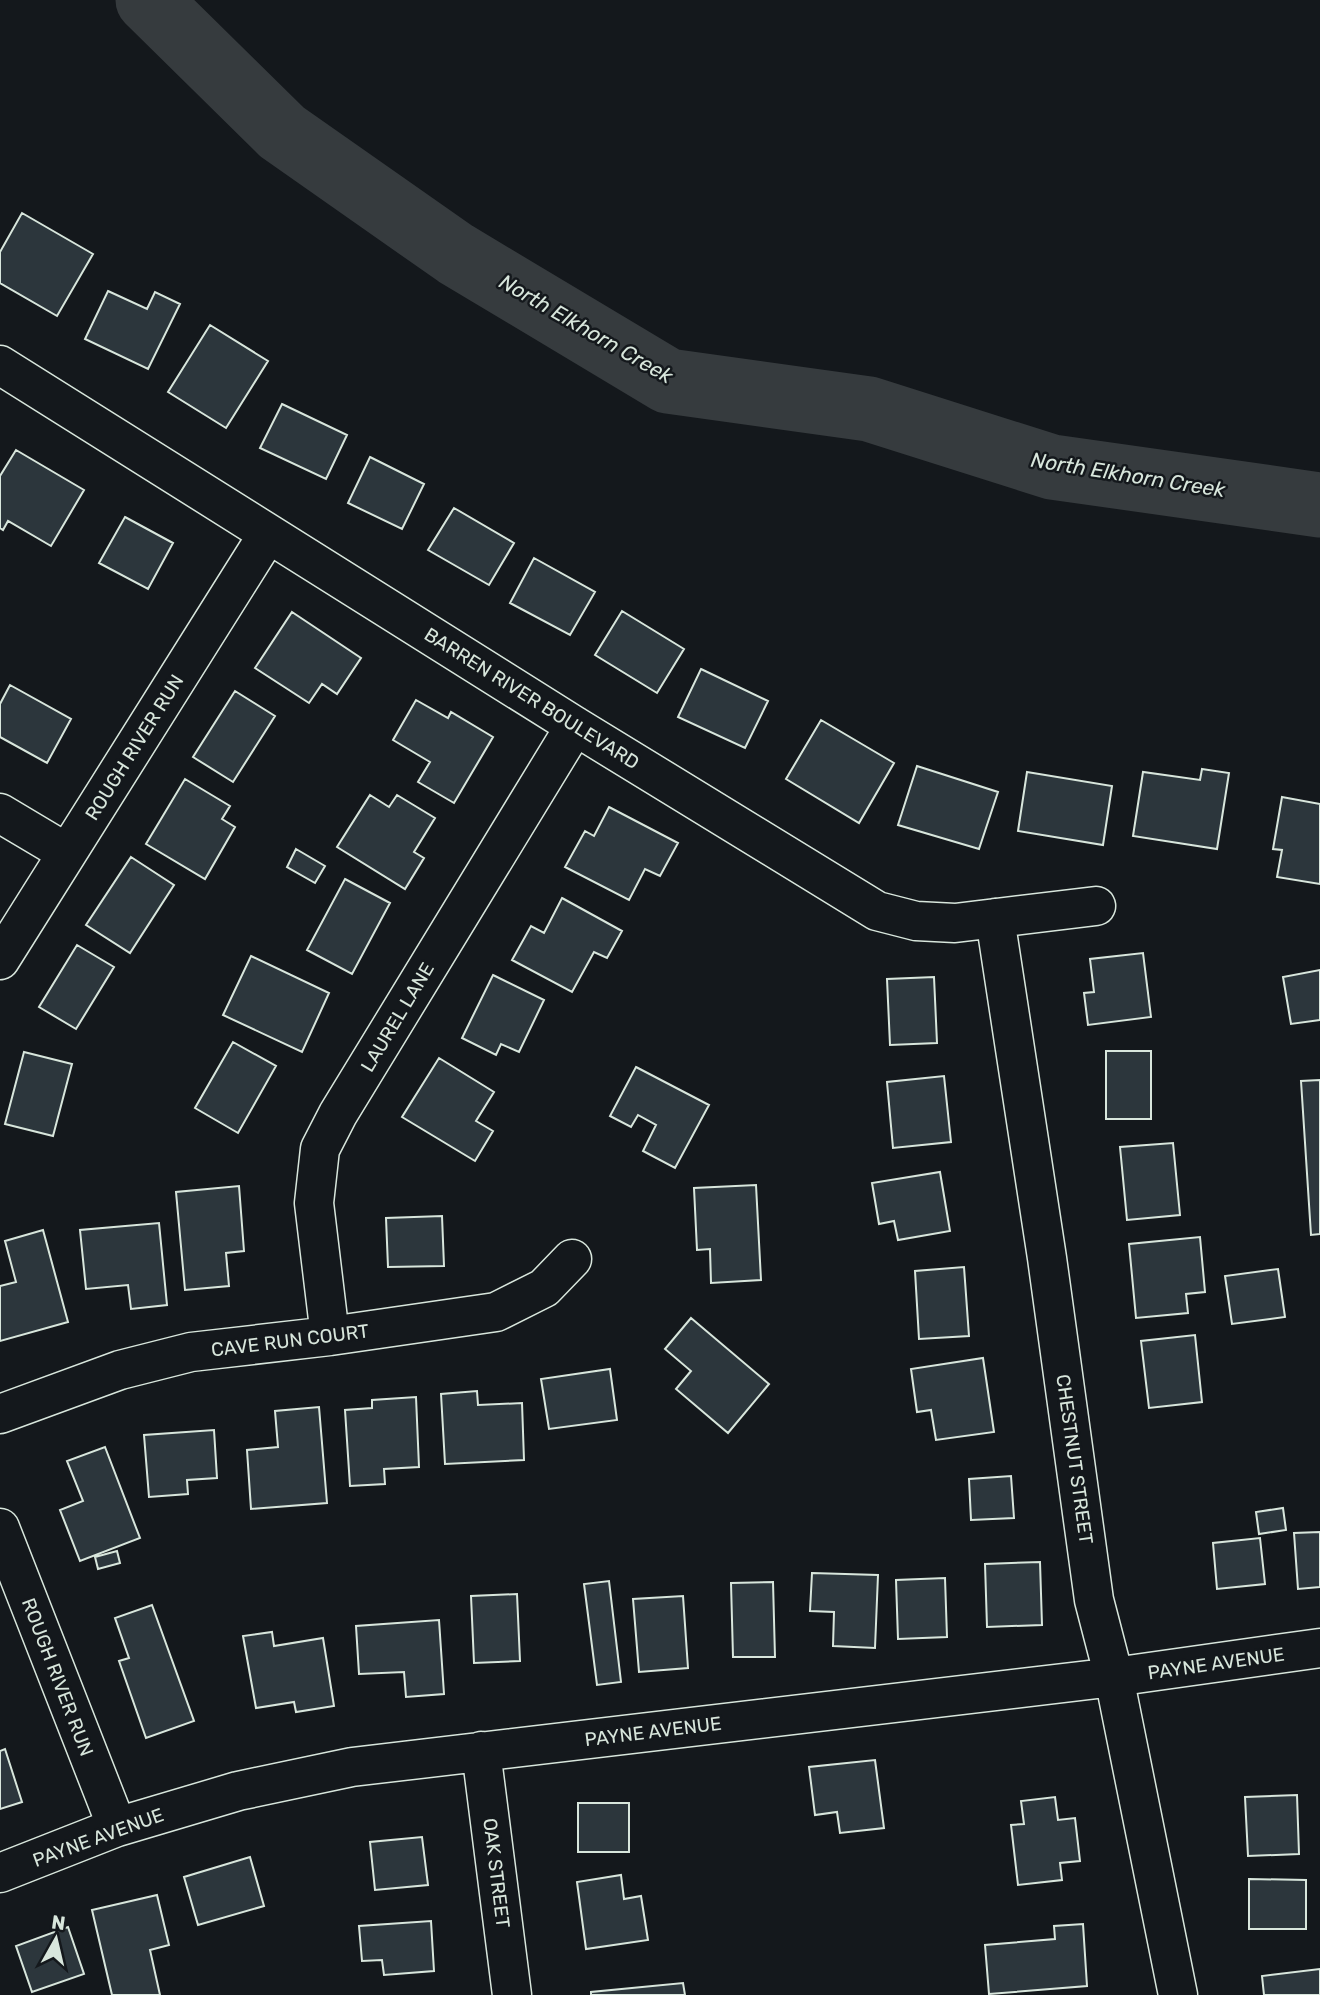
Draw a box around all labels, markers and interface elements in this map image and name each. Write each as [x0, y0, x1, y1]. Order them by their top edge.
water label: North Elkhorn Creek [495, 269, 679, 389]
water label: North Elkhorn Creek [1029, 447, 1228, 502]
street label: BARREN RIVER BOULEVARD [420, 623, 643, 774]
street label: ROUGH RIVER RUN [80, 670, 189, 824]
street label: LAUREL LANE [356, 958, 439, 1076]
street label: CAVE RUN COURT [210, 1319, 370, 1362]
street label: CHESTNUT STREET [1051, 1373, 1098, 1545]
street label: ROUGH RIVER RUN [17, 1595, 98, 1759]
street label: PAYNE AVENUE [1146, 1643, 1286, 1684]
street label: PAYNE AVENUE [583, 1712, 723, 1751]
street label: PAYNE AVENUE [30, 1803, 167, 1872]
street label: OAK STREET [478, 1817, 515, 1929]
north arrow [21, 1904, 91, 1974]
text: N [50, 1910, 67, 1935]

